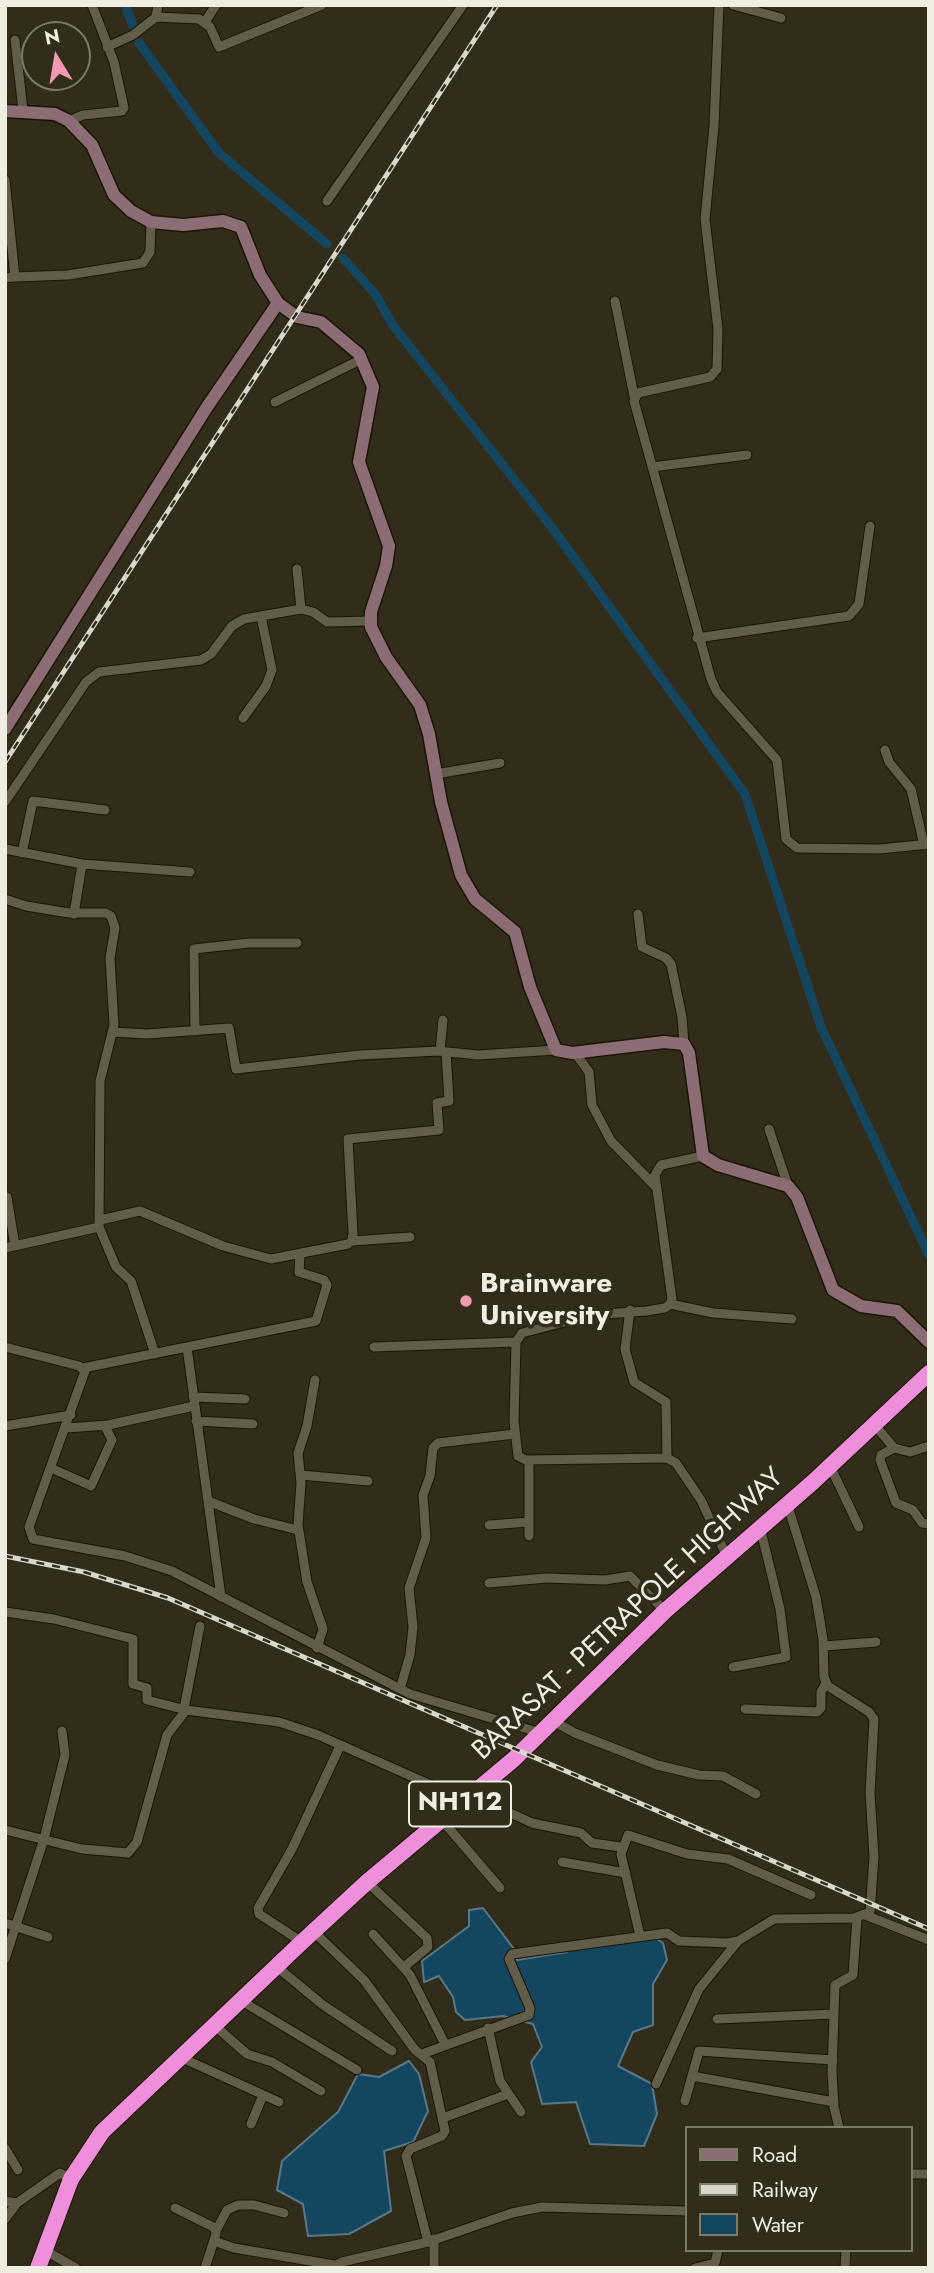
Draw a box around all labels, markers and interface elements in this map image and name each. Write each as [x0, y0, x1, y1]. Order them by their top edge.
north arrow [21, 21, 91, 91]
text: N [42, 22, 62, 52]
place label: Brainware University [480, 1268, 612, 1334]
marker: Brainware University [458, 1293, 474, 1309]
street label: BARASAT - PETRAPOLE HIGHWAY [467, 1462, 791, 1768]
road number: NH112 [409, 1782, 511, 1826]
legend [685, 2126, 913, 2252]
text: Road [752, 2140, 797, 2170]
text: Railway [752, 2175, 818, 2205]
text: Water [752, 2210, 804, 2240]

